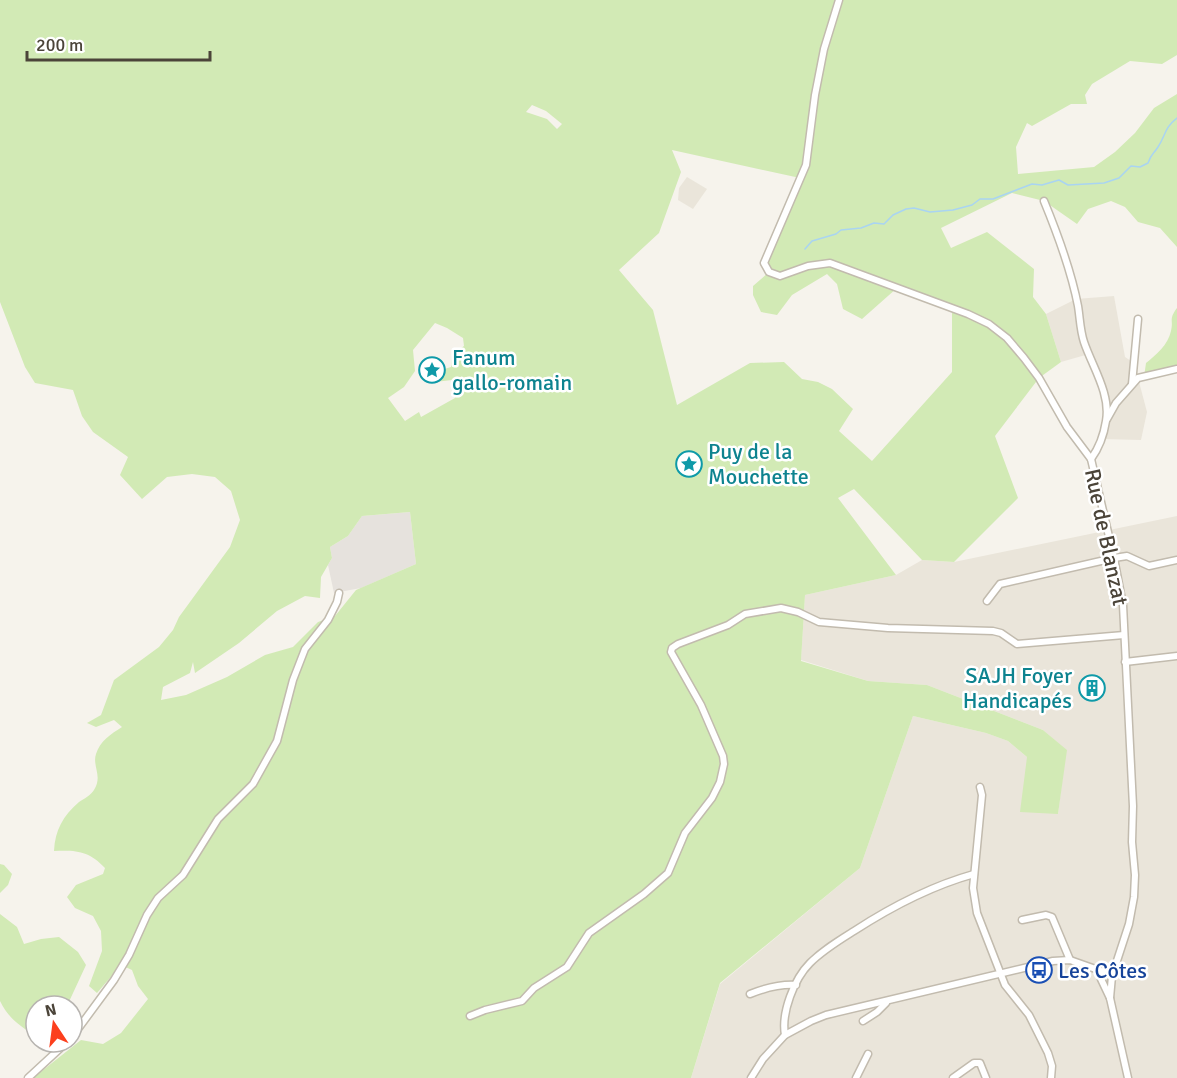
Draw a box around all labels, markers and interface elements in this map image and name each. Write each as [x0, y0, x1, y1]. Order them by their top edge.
scale bar [27, 24, 210, 62]
text: 200 m [36, 34, 83, 56]
place label: Fanum gallo-romain [452, 344, 572, 396]
place icon: Fanum gallo-romain [417, 355, 447, 385]
place label: Puy de la Mouchette [708, 438, 809, 490]
place icon: Puy de la Mouchette [674, 449, 704, 479]
street label: Rue de Blanzat [1079, 466, 1134, 608]
place label: SAJH Foyer Handicapés [963, 662, 1072, 714]
building icon: SAJH Foyer Handicapés [1077, 673, 1107, 703]
bus stop icon: Les Côtes [1024, 955, 1054, 985]
place label: Les Côtes [1058, 957, 1147, 984]
north arrow [24, 994, 84, 1054]
text: N [43, 999, 59, 1021]

